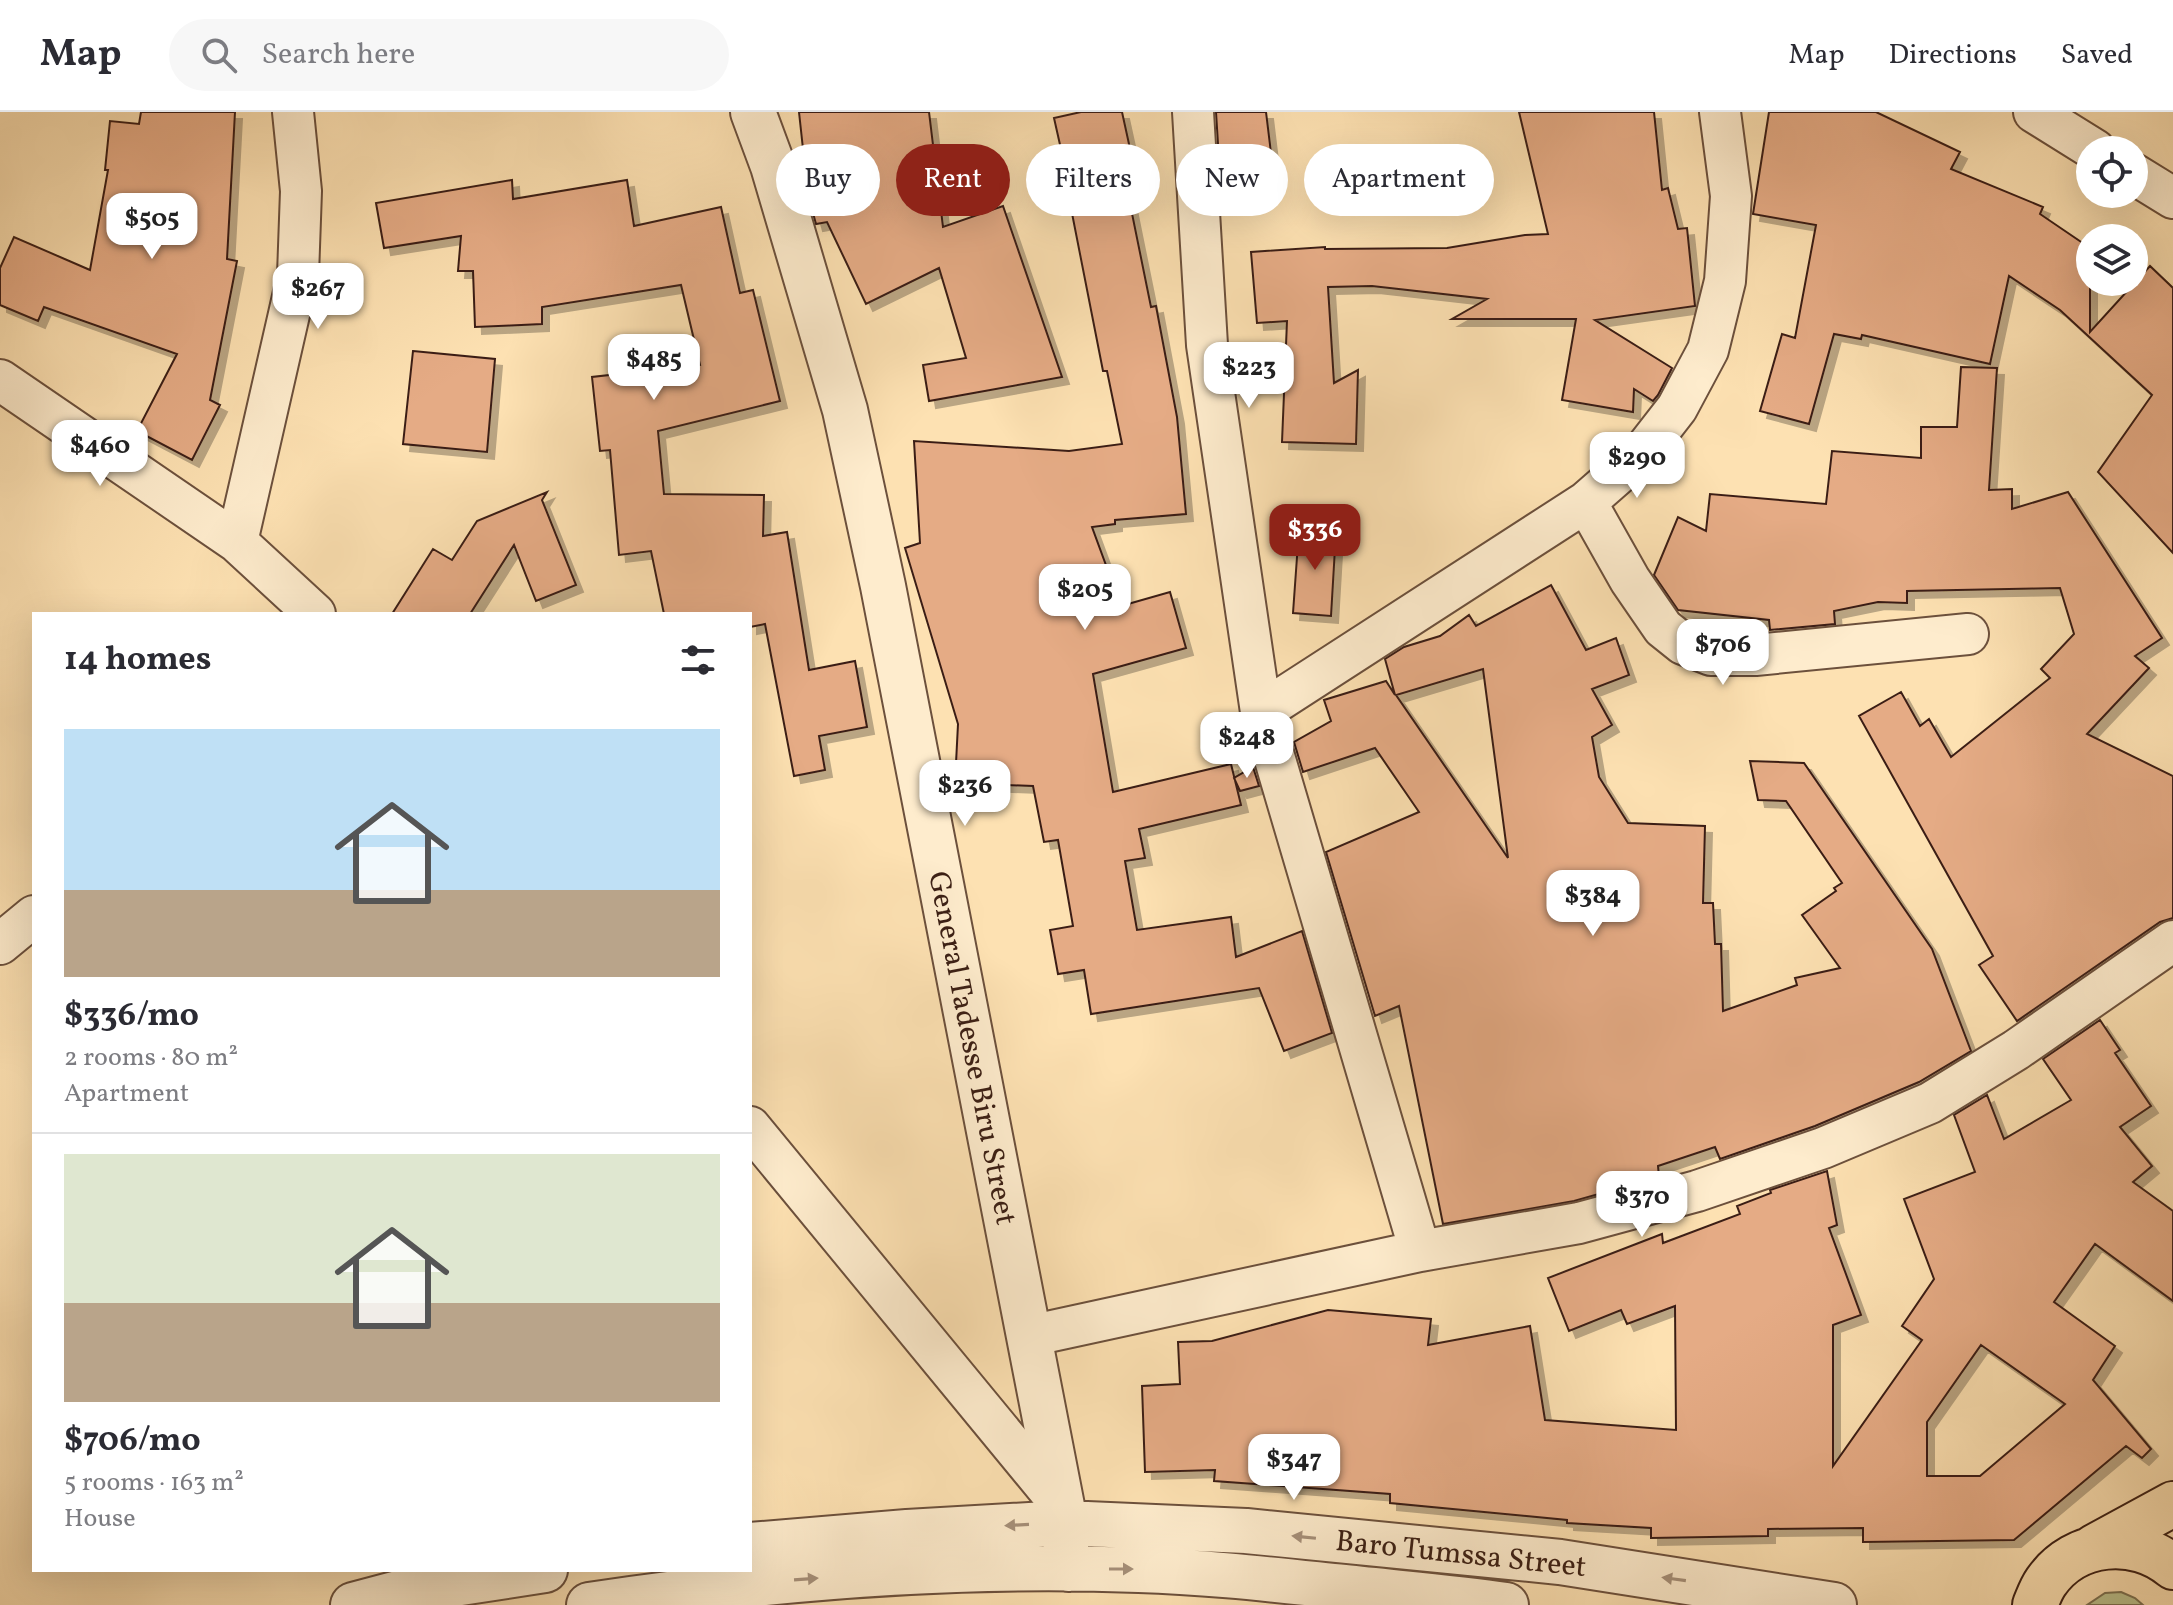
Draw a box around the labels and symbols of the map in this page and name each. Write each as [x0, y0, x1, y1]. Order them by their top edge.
pin: $505 [105, 193, 199, 261]
pin: $267 [271, 263, 365, 331]
pin: $485 [607, 334, 701, 402]
pin: $223 [1202, 342, 1296, 410]
pin: $460 [53, 420, 147, 488]
pin: $290 [1590, 432, 1684, 500]
pin: $336 [1268, 504, 1362, 572]
pin: $205 [1038, 564, 1132, 632]
pin: $706 [1676, 619, 1770, 687]
pin: $248 [1200, 712, 1294, 780]
pin: $236 [918, 760, 1012, 828]
street label: General Tadesse Biru Street [916, 868, 1026, 1229]
pin: $384 [1546, 870, 1640, 938]
pin: $370 [1595, 1171, 1689, 1239]
pin: $347 [1247, 1434, 1341, 1502]
one-way arrow [1004, 1519, 1029, 1532]
street label: Baro Tumssa Street [1333, 1521, 1588, 1589]
one-way arrow [1291, 1530, 1316, 1543]
one-way arrow [1109, 1563, 1134, 1575]
one-way arrow [794, 1572, 819, 1585]
one-way arrow [1661, 1572, 1686, 1585]

